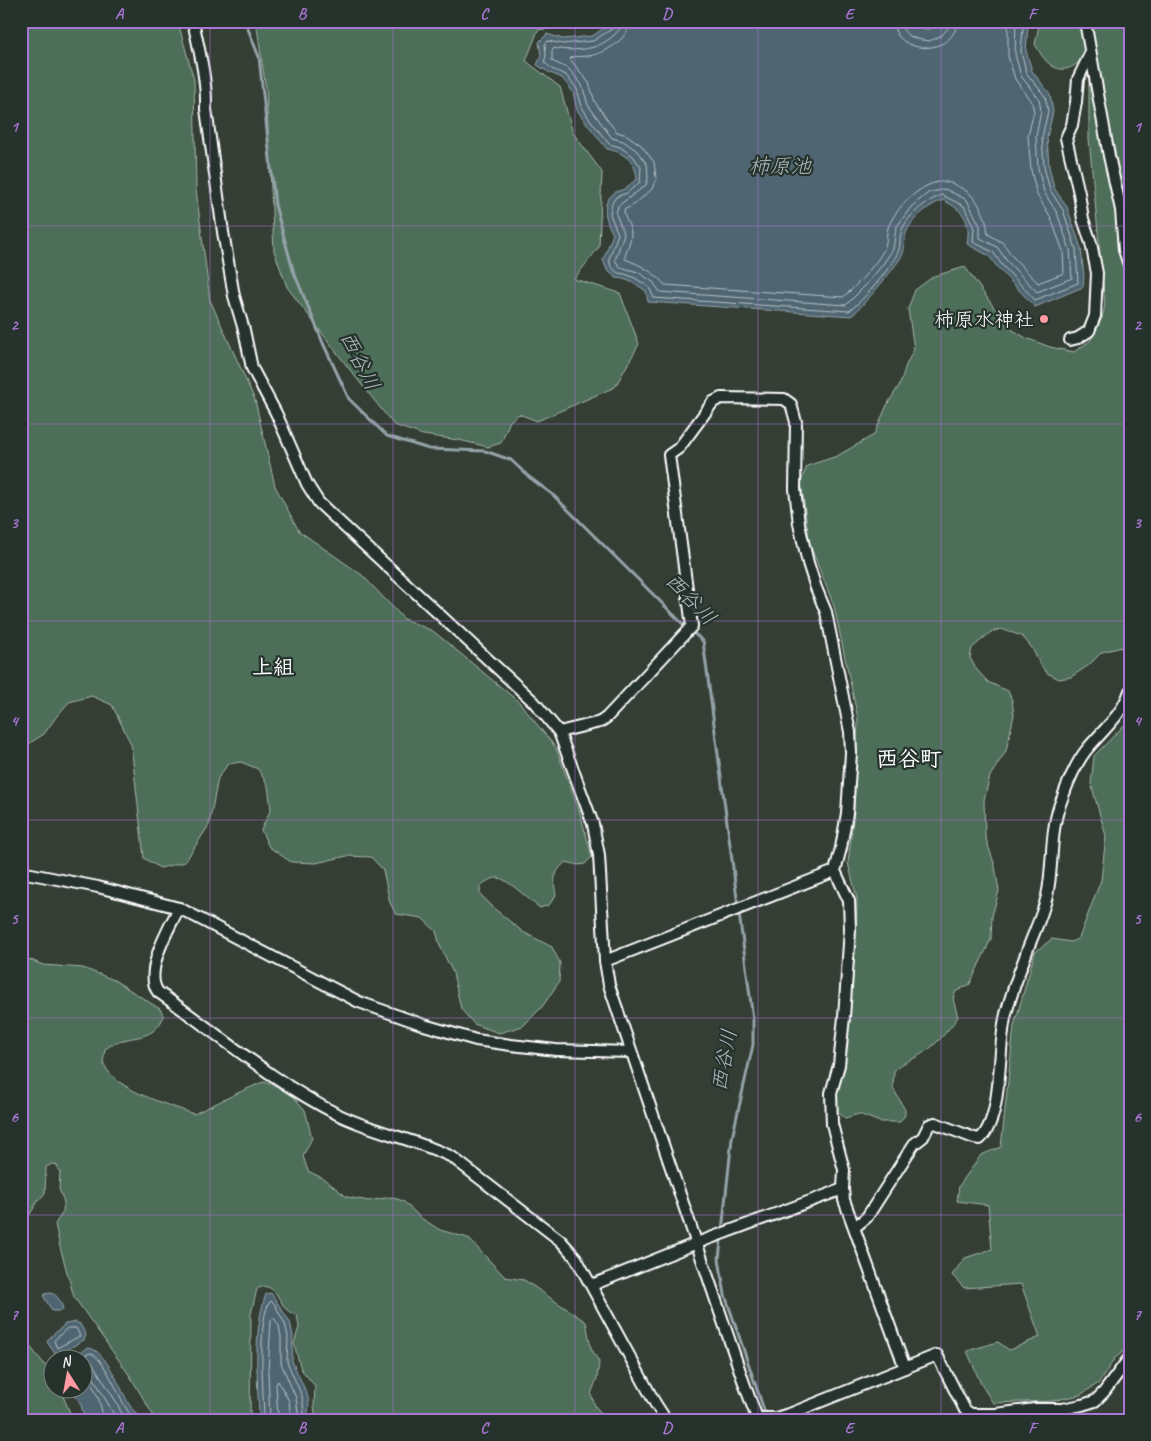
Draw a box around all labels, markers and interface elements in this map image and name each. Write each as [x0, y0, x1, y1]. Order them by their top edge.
text: A [115, 4, 125, 24]
text: B [298, 4, 308, 24]
text: C [480, 4, 490, 24]
text: D [662, 4, 673, 24]
text: E [845, 4, 856, 24]
text: F [1028, 4, 1039, 24]
text: 1 [10, 117, 19, 137]
text: 1 [1133, 117, 1142, 137]
water label: 柿原池 [749, 153, 812, 179]
place label: 柿原水神社 [934, 307, 1034, 332]
marker: 柿原水神社 [1038, 313, 1050, 325]
text: 2 [10, 315, 19, 335]
text: 2 [1133, 315, 1142, 335]
water label: 西谷川 [334, 327, 386, 395]
text: 3 [10, 513, 19, 533]
text: 3 [1133, 513, 1142, 533]
water label: 西谷川 [660, 567, 722, 631]
district label: 上組 [252, 654, 294, 680]
text: 4 [10, 711, 19, 731]
text: 4 [1133, 711, 1142, 731]
district label: 西谷町 [876, 745, 942, 773]
text: 5 [11, 909, 20, 929]
text: 5 [1134, 909, 1143, 929]
water label: 西谷川 [706, 1027, 742, 1093]
text: 6 [10, 1107, 19, 1127]
text: 6 [1133, 1107, 1142, 1127]
text: 7 [10, 1305, 19, 1325]
text: 7 [1133, 1305, 1142, 1325]
north arrow [42, 1348, 92, 1398]
text: N [60, 1352, 74, 1371]
text: A [115, 1418, 125, 1438]
text: B [298, 1418, 308, 1438]
text: C [480, 1418, 490, 1438]
text: D [662, 1418, 673, 1438]
text: E [845, 1418, 856, 1438]
text: F [1028, 1418, 1039, 1438]

